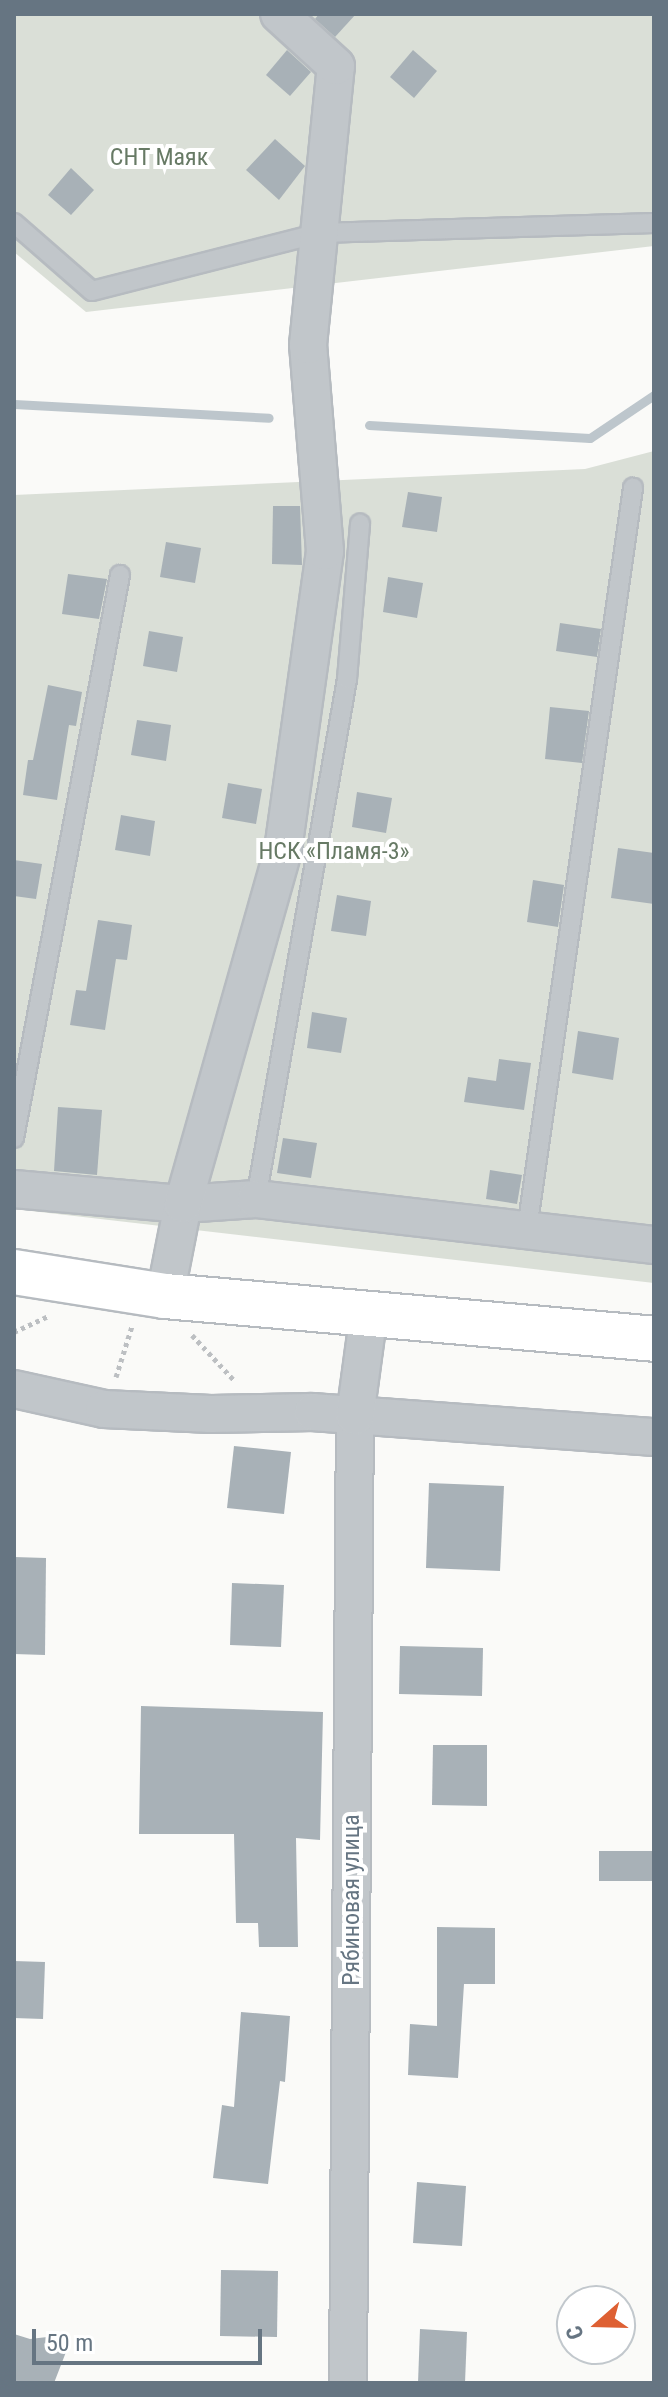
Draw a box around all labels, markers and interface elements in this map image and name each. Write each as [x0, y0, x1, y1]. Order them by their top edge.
park label: СНТ Маяк [110, 144, 208, 172]
park label: НСК «Пламя-3» [258, 838, 410, 866]
street label: Рябиновая улица [338, 1814, 366, 1986]
north arrow [556, 2285, 636, 2365]
scale bar [36, 2313, 266, 2363]
text: С [561, 2323, 589, 2343]
text: 50 m [46, 2329, 93, 2357]

